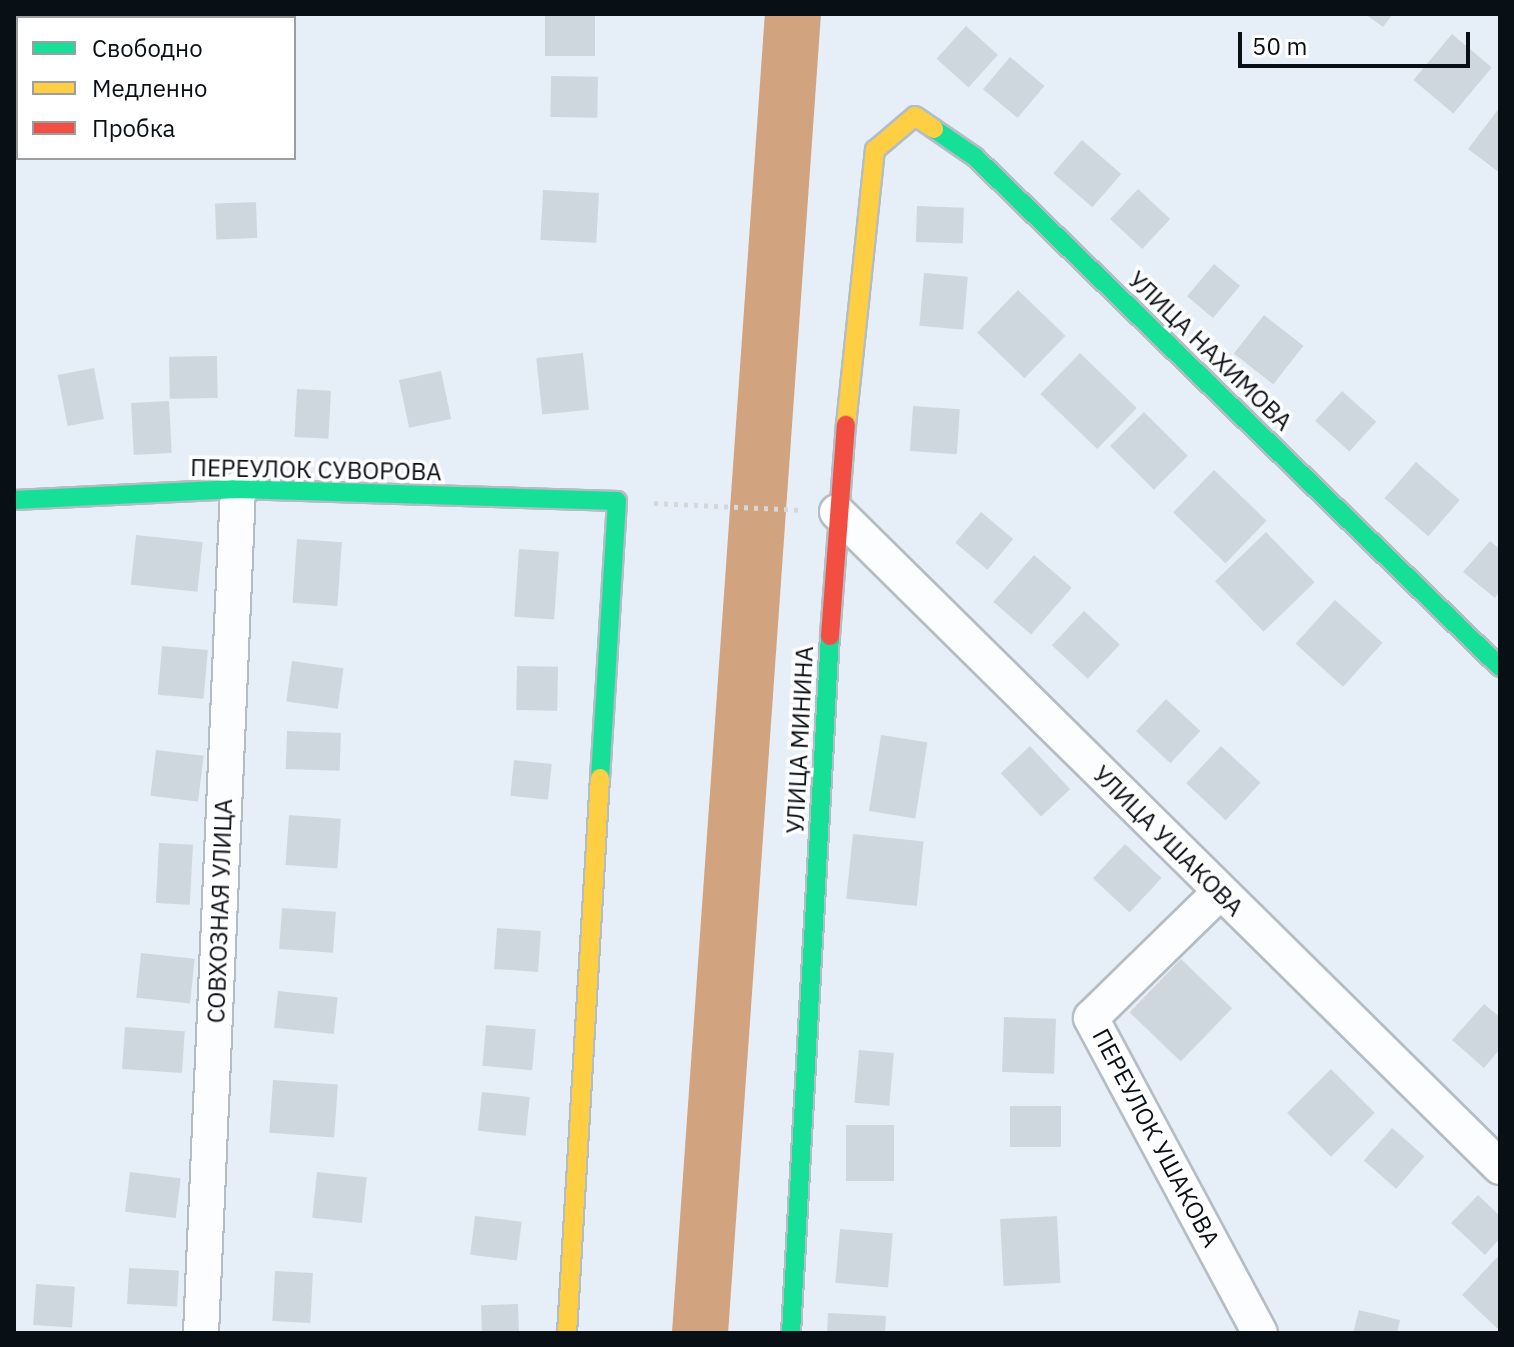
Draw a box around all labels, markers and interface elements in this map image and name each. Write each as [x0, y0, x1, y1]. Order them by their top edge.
legend [16, 16, 296, 160]
scale bar [1242, 16, 1474, 66]
text: 50 m [1252, 30, 1307, 62]
text: Свободно [92, 32, 203, 64]
text: Медленно [92, 72, 208, 104]
text: Пробка [92, 112, 175, 144]
street label: УЛИЦА НАХИМОВА [1122, 265, 1298, 437]
street label: ПЕРЕУЛОК СУВОРОВА [190, 453, 442, 487]
street label: УЛИЦА МИНИНА [781, 645, 819, 835]
street label: УЛИЦА УШАКОВА [1087, 760, 1249, 922]
street label: СОВХОЗНАЯ УЛИЦА [202, 798, 238, 1024]
street label: ПЕРЕУЛОК УШАКОВА [1086, 1024, 1226, 1252]

